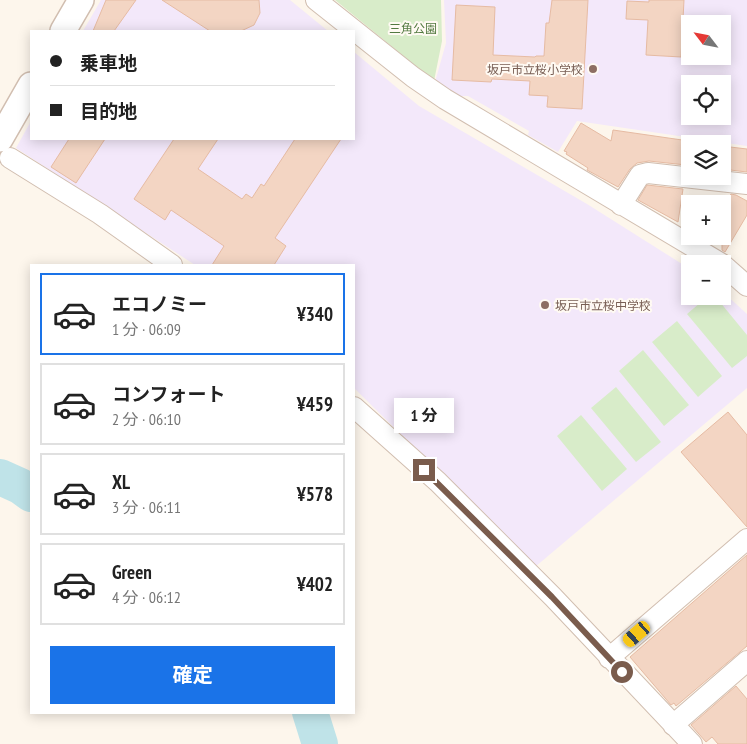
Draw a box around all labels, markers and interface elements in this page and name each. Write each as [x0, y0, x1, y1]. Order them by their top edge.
north arrow [681, 15, 731, 65]
map controls [681, 15, 731, 305]
park label: 三角公園 [389, 21, 437, 36]
text: 乗車地 [80, 51, 137, 75]
place label: 坂戸市立桜小学校 [487, 62, 583, 77]
marker: 坂戸市立桜小学校 [587, 63, 599, 75]
button: locate [681, 75, 731, 125]
text: 目的地 [80, 99, 137, 123]
button: layers [681, 135, 731, 185]
button: + [681, 195, 731, 245]
button: − [681, 255, 731, 305]
icon: car [52, 292, 97, 337]
text: エコノミー [112, 292, 207, 316]
place label: 坂戸市立桜中学校 [555, 298, 651, 313]
marker: 坂戸市立桜中学校 [539, 299, 551, 311]
text: ¥340 [297, 302, 333, 326]
text: 1 分 · 06:09 [112, 319, 181, 339]
icon: car [52, 382, 97, 427]
text: コンフォート [112, 382, 225, 406]
text: ¥459 [297, 392, 333, 416]
callout: 1 分 [394, 398, 454, 432]
text: 1 分 [411, 405, 437, 425]
text: 2 分 · 06:10 [112, 409, 181, 429]
route end [413, 459, 435, 481]
text: XL [112, 470, 130, 494]
icon: car [52, 472, 97, 517]
text: ¥578 [297, 482, 333, 506]
text: 3 分 · 06:11 [112, 497, 181, 517]
text: Green [112, 560, 152, 584]
icon: car [52, 562, 97, 607]
text: ¥402 [297, 572, 333, 596]
text: 4 分 · 06:12 [112, 587, 181, 607]
car [620, 618, 653, 650]
button: 確定 [50, 646, 335, 704]
route start [611, 661, 633, 683]

